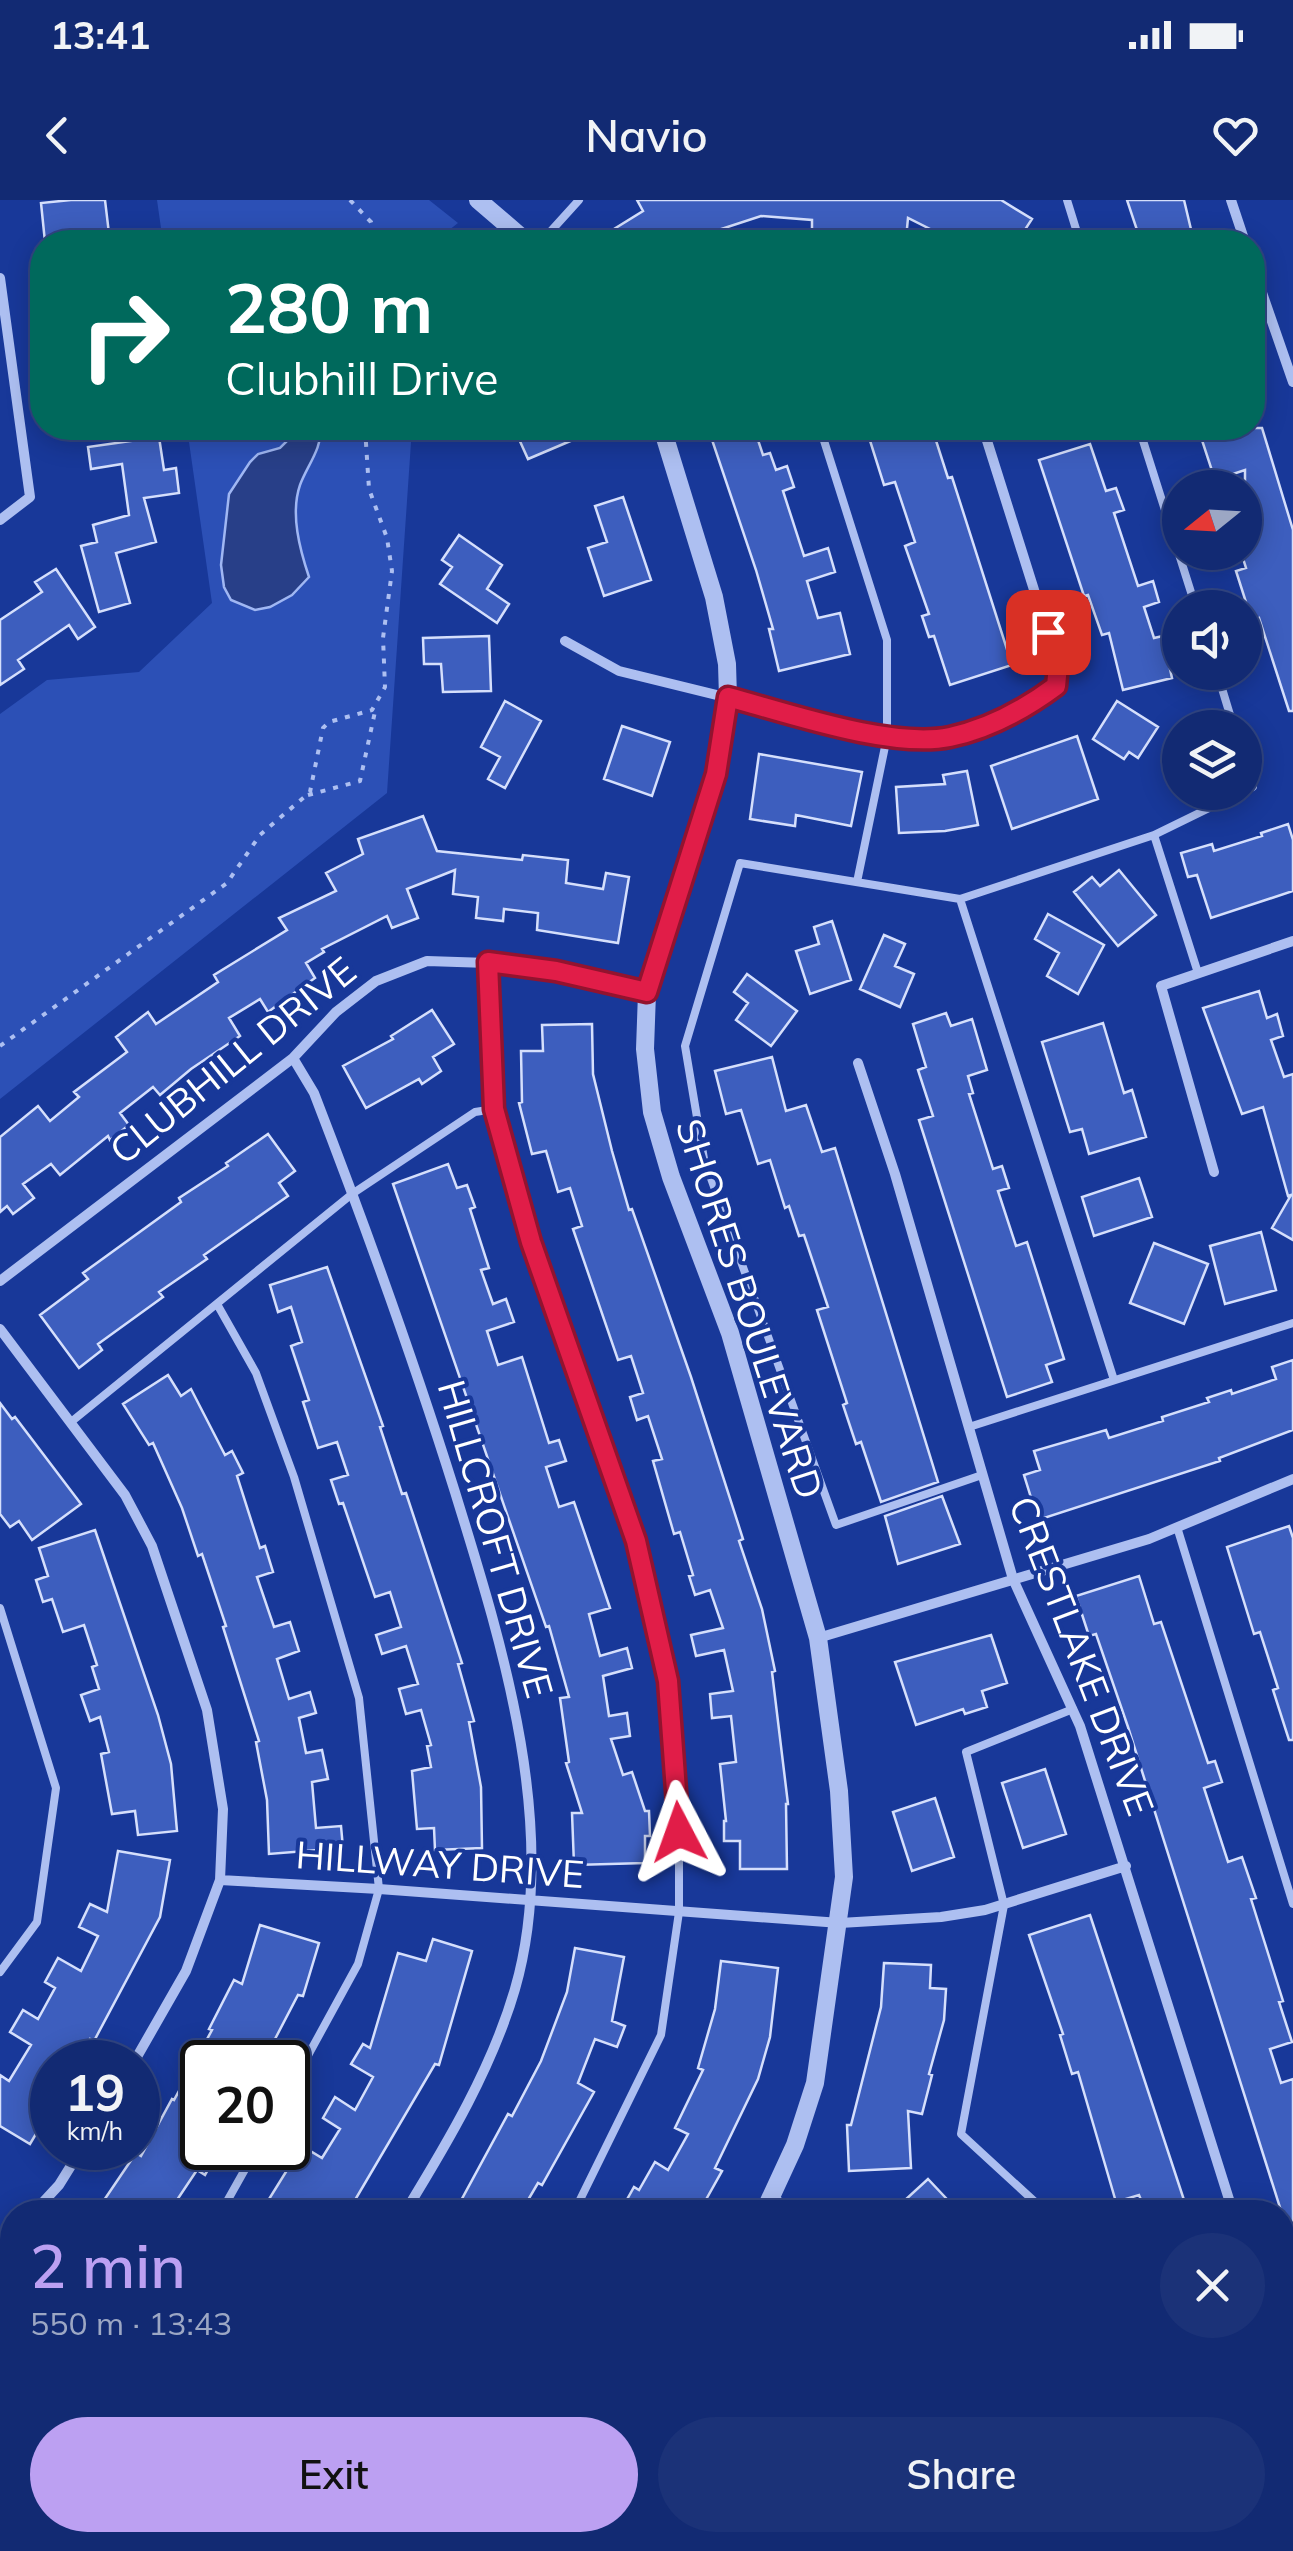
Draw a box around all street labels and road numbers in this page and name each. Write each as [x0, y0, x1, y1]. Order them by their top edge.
street label: CLUBHILL DRIVE [100, 946, 365, 1174]
street label: SHORES BOULEVARD [666, 1113, 834, 1505]
street label: HILLCROFT DRIVE [428, 1374, 564, 1703]
street label: CRESTLAKE DRIVE [999, 1489, 1165, 1822]
street label: HILLWAY DRIVE [294, 1830, 586, 1898]

